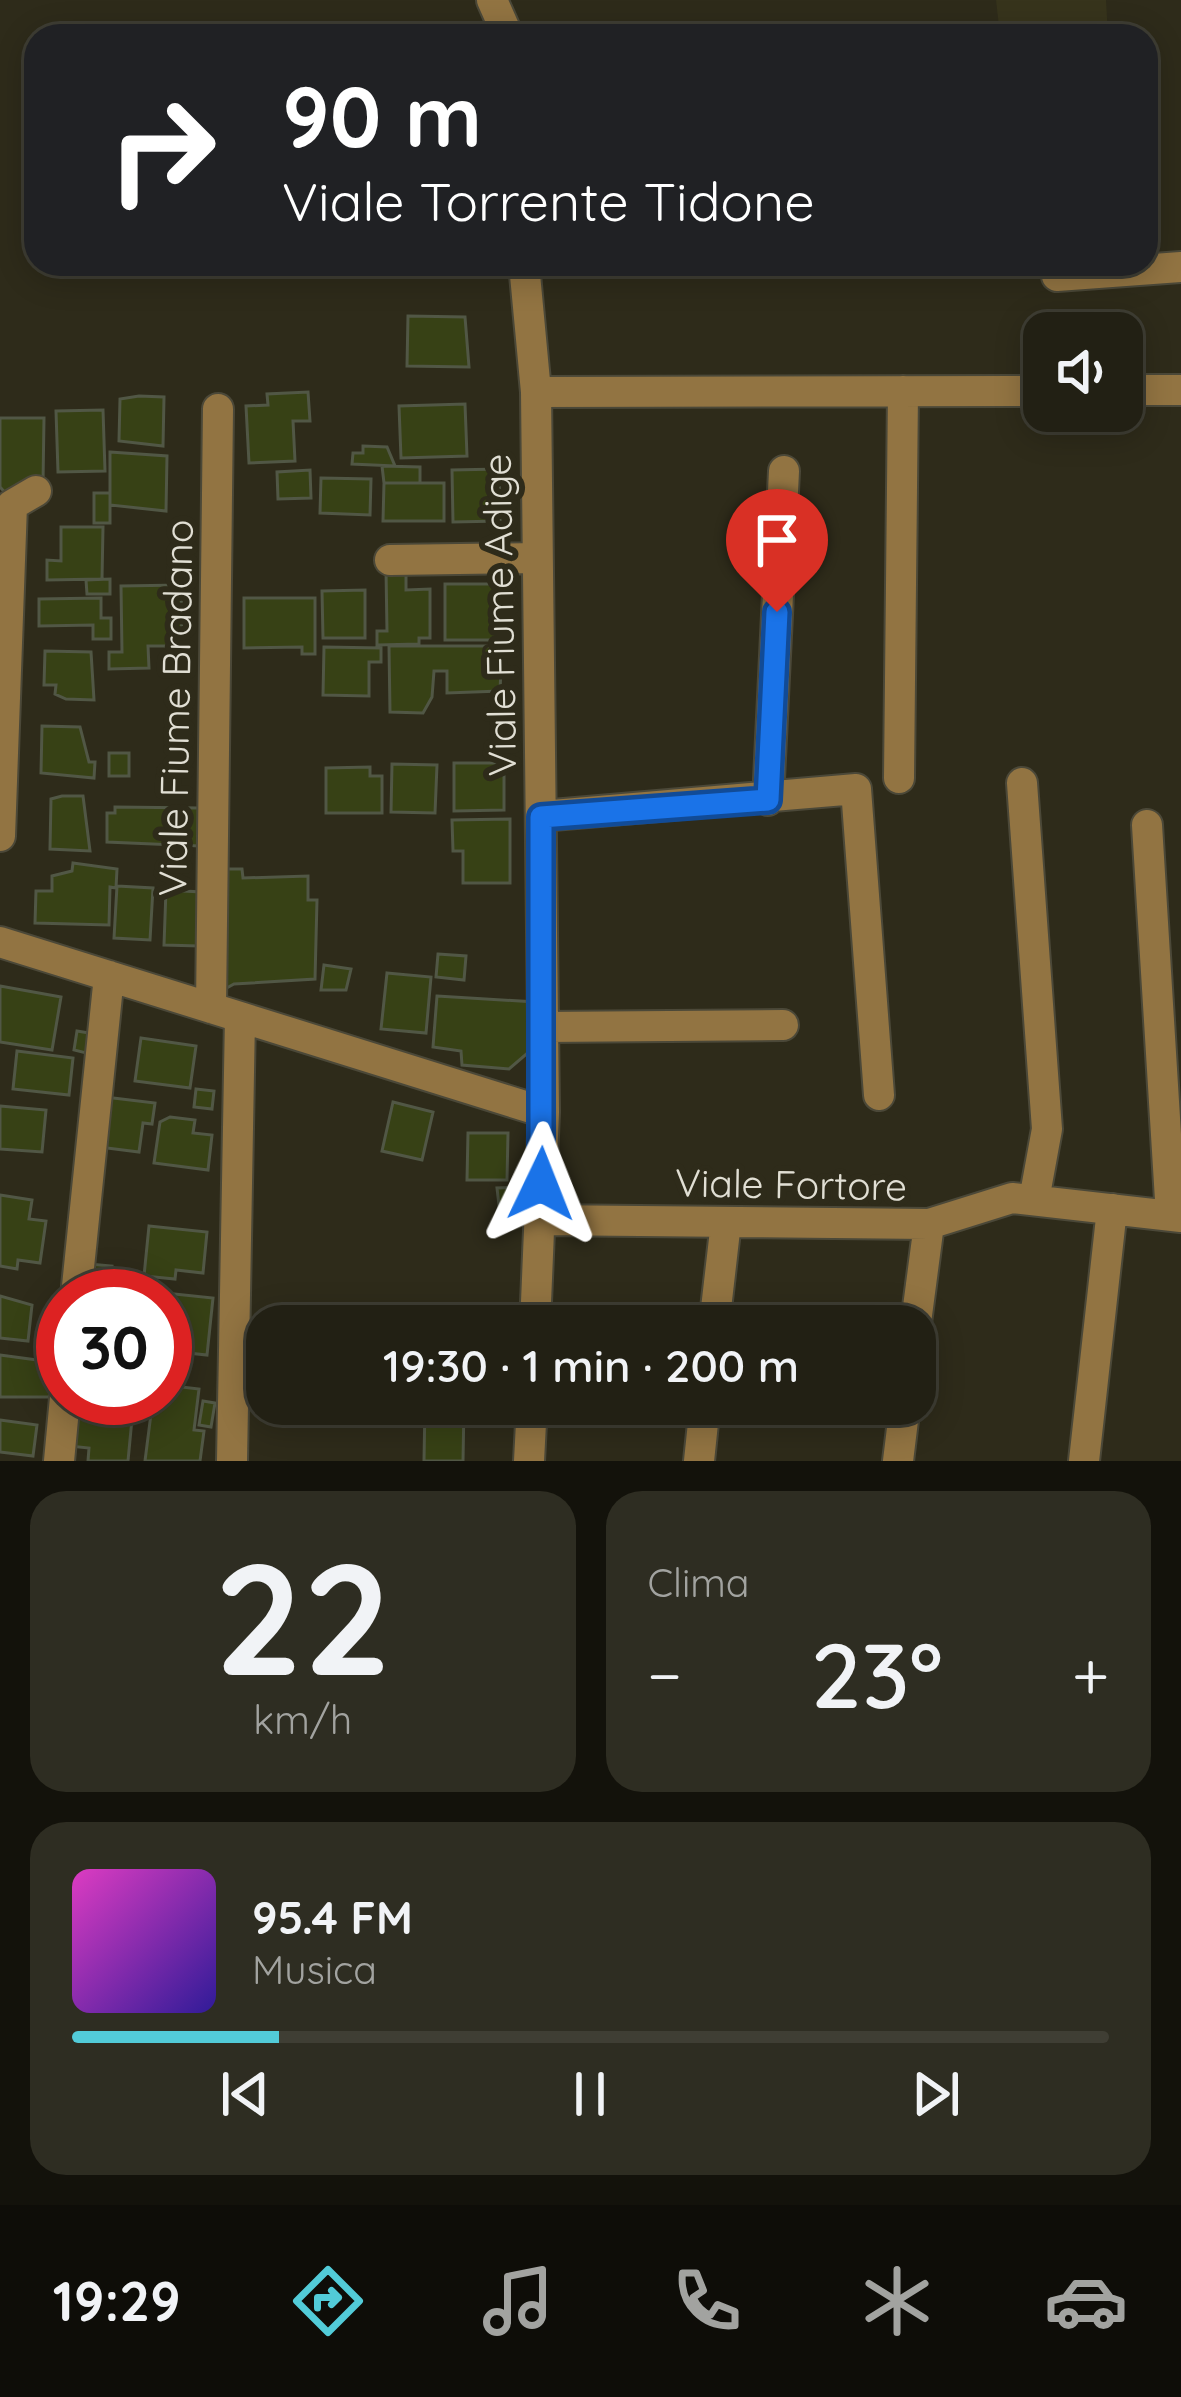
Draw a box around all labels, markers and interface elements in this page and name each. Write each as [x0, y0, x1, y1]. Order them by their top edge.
text: 90 m [282, 63, 482, 168]
icon: right [84, 72, 240, 228]
text: Viale Torrente Tidone [282, 167, 815, 235]
map controls [1023, 312, 1143, 432]
button: sound [1023, 312, 1143, 432]
street label: Viale Fiume Adige [472, 453, 526, 777]
pin [726, 489, 828, 612]
icon: arrive [744, 507, 810, 573]
street label: Viale Fiume Bradano [147, 519, 203, 897]
position arrow [478, 1121, 604, 1247]
street label: Viale Fortore [675, 1157, 907, 1211]
speed limit sign: 30 [36, 1269, 192, 1425]
text: 19:30 · 1 min · 200 m [383, 1337, 799, 1393]
text: 22 [214, 1519, 392, 1714]
text: Clima [648, 1558, 750, 1607]
text: 23° [811, 1618, 943, 1731]
text: − [648, 1633, 682, 1716]
text: + [1072, 1633, 1109, 1716]
text: km/h [253, 1695, 352, 1744]
text: 95.4 FM [252, 1889, 413, 1945]
text: Musica [252, 1945, 377, 1994]
icon: previous [212, 2061, 278, 2127]
icon: pause [557, 2061, 623, 2127]
icon: next [903, 2061, 969, 2127]
icon: directions [286, 2259, 370, 2343]
icon: music [476, 2259, 560, 2343]
icon: phone [665, 2259, 749, 2343]
icon: climate [855, 2259, 939, 2343]
icon: car [1044, 2259, 1128, 2343]
text: 19:29 [53, 2267, 181, 2335]

